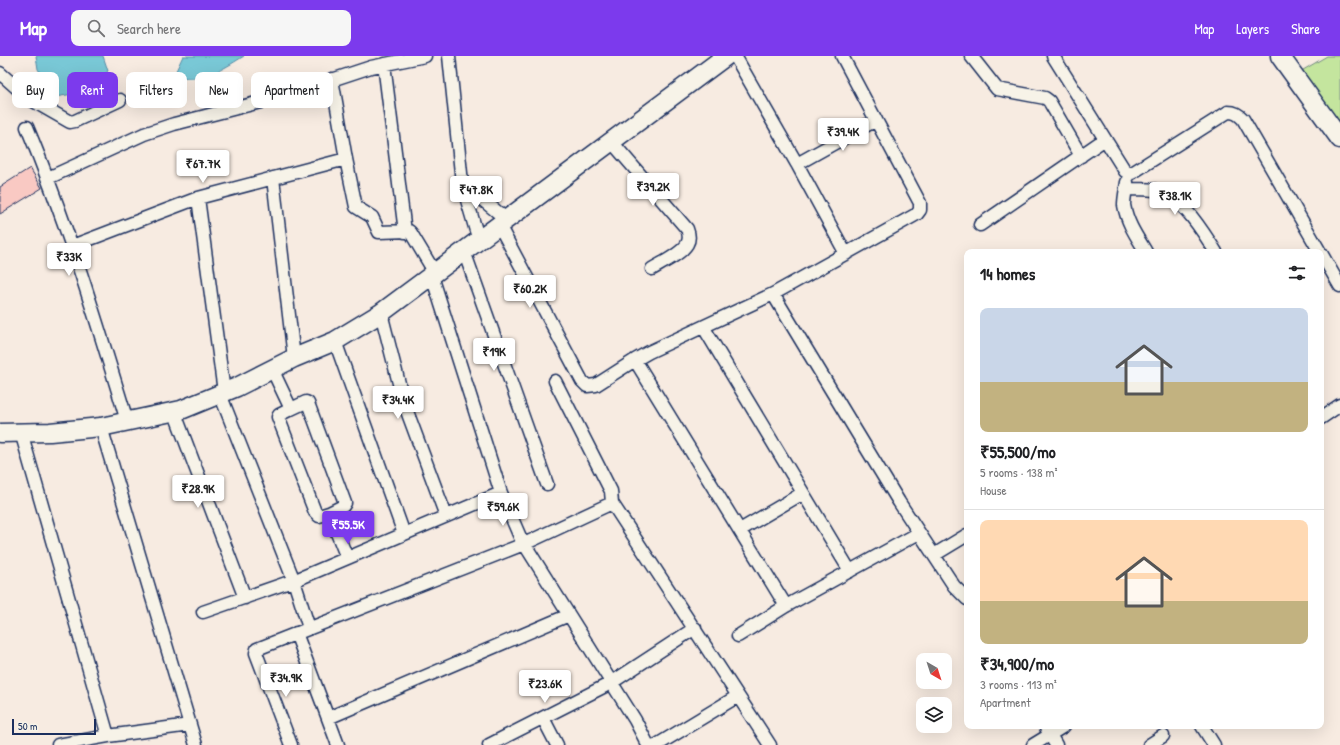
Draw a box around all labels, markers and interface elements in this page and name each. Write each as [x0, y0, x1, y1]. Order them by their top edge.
search box [71, 10, 351, 46]
text: Map [20, 15, 47, 41]
icon: search [85, 17, 107, 39]
text: Search here [117, 18, 181, 39]
text: Map [1194, 19, 1214, 38]
text: Layers [1236, 19, 1269, 38]
text: Share [1291, 19, 1320, 38]
chip: Buy [12, 72, 59, 108]
chip: Rent [67, 72, 118, 108]
chip: Filters [126, 72, 187, 108]
chip: New [195, 72, 243, 108]
chip: Apartment [251, 72, 333, 108]
pin: ₹39.4K [810, 118, 876, 152]
text: ₹39.4K [827, 122, 859, 140]
pin: ₹67.7K [170, 150, 236, 184]
text: ₹67.7K [185, 154, 221, 172]
pin: ₹39.2K [620, 173, 686, 207]
pin: ₹47.8K [443, 176, 509, 210]
text: ₹39.2K [636, 177, 670, 195]
text: ₹47.8K [459, 180, 493, 198]
pin: ₹38.1K [1142, 182, 1208, 216]
text: ₹38.1K [1158, 186, 1192, 204]
pin: ₹33K [45, 243, 93, 277]
text: ₹33K [56, 247, 82, 265]
text: 14 homes [980, 262, 1035, 285]
icon: filters [1286, 262, 1308, 284]
pin: ₹60.2K [497, 275, 563, 309]
text: ₹60.2K [513, 279, 547, 297]
icon: home [1108, 334, 1180, 406]
pin: ₹19K [470, 338, 518, 372]
text: ₹19K [482, 342, 506, 360]
pin: ₹34.4K [365, 386, 431, 420]
text: ₹34.4K [382, 390, 414, 408]
text: ₹55,500/mo [980, 440, 1056, 463]
text: 5 rooms · 138 m² [980, 463, 1057, 481]
pin: ₹28.9K [165, 475, 231, 509]
text: ₹28.9K [181, 479, 215, 497]
text: House [980, 481, 1007, 499]
pin: ₹59.6K [470, 493, 536, 527]
text: ₹59.6K [487, 497, 519, 515]
pin: ₹55.5K [315, 511, 381, 545]
text: ₹55.5K [331, 515, 365, 533]
icon: home [1108, 546, 1180, 618]
text: ₹34,900/mo [980, 652, 1054, 675]
north arrow [916, 653, 952, 689]
map controls [916, 653, 952, 733]
pin: ₹34.9K [253, 664, 319, 698]
text: ₹34.9K [270, 668, 302, 686]
pin: ₹23.6K [512, 670, 578, 704]
text: ₹23.6K [528, 674, 562, 692]
text: 3 rooms · 113 m² [980, 675, 1057, 693]
text: Apartment [980, 693, 1031, 711]
button: layers [916, 697, 952, 733]
scale bar [12, 717, 96, 736]
text: 50 m [18, 719, 38, 733]

